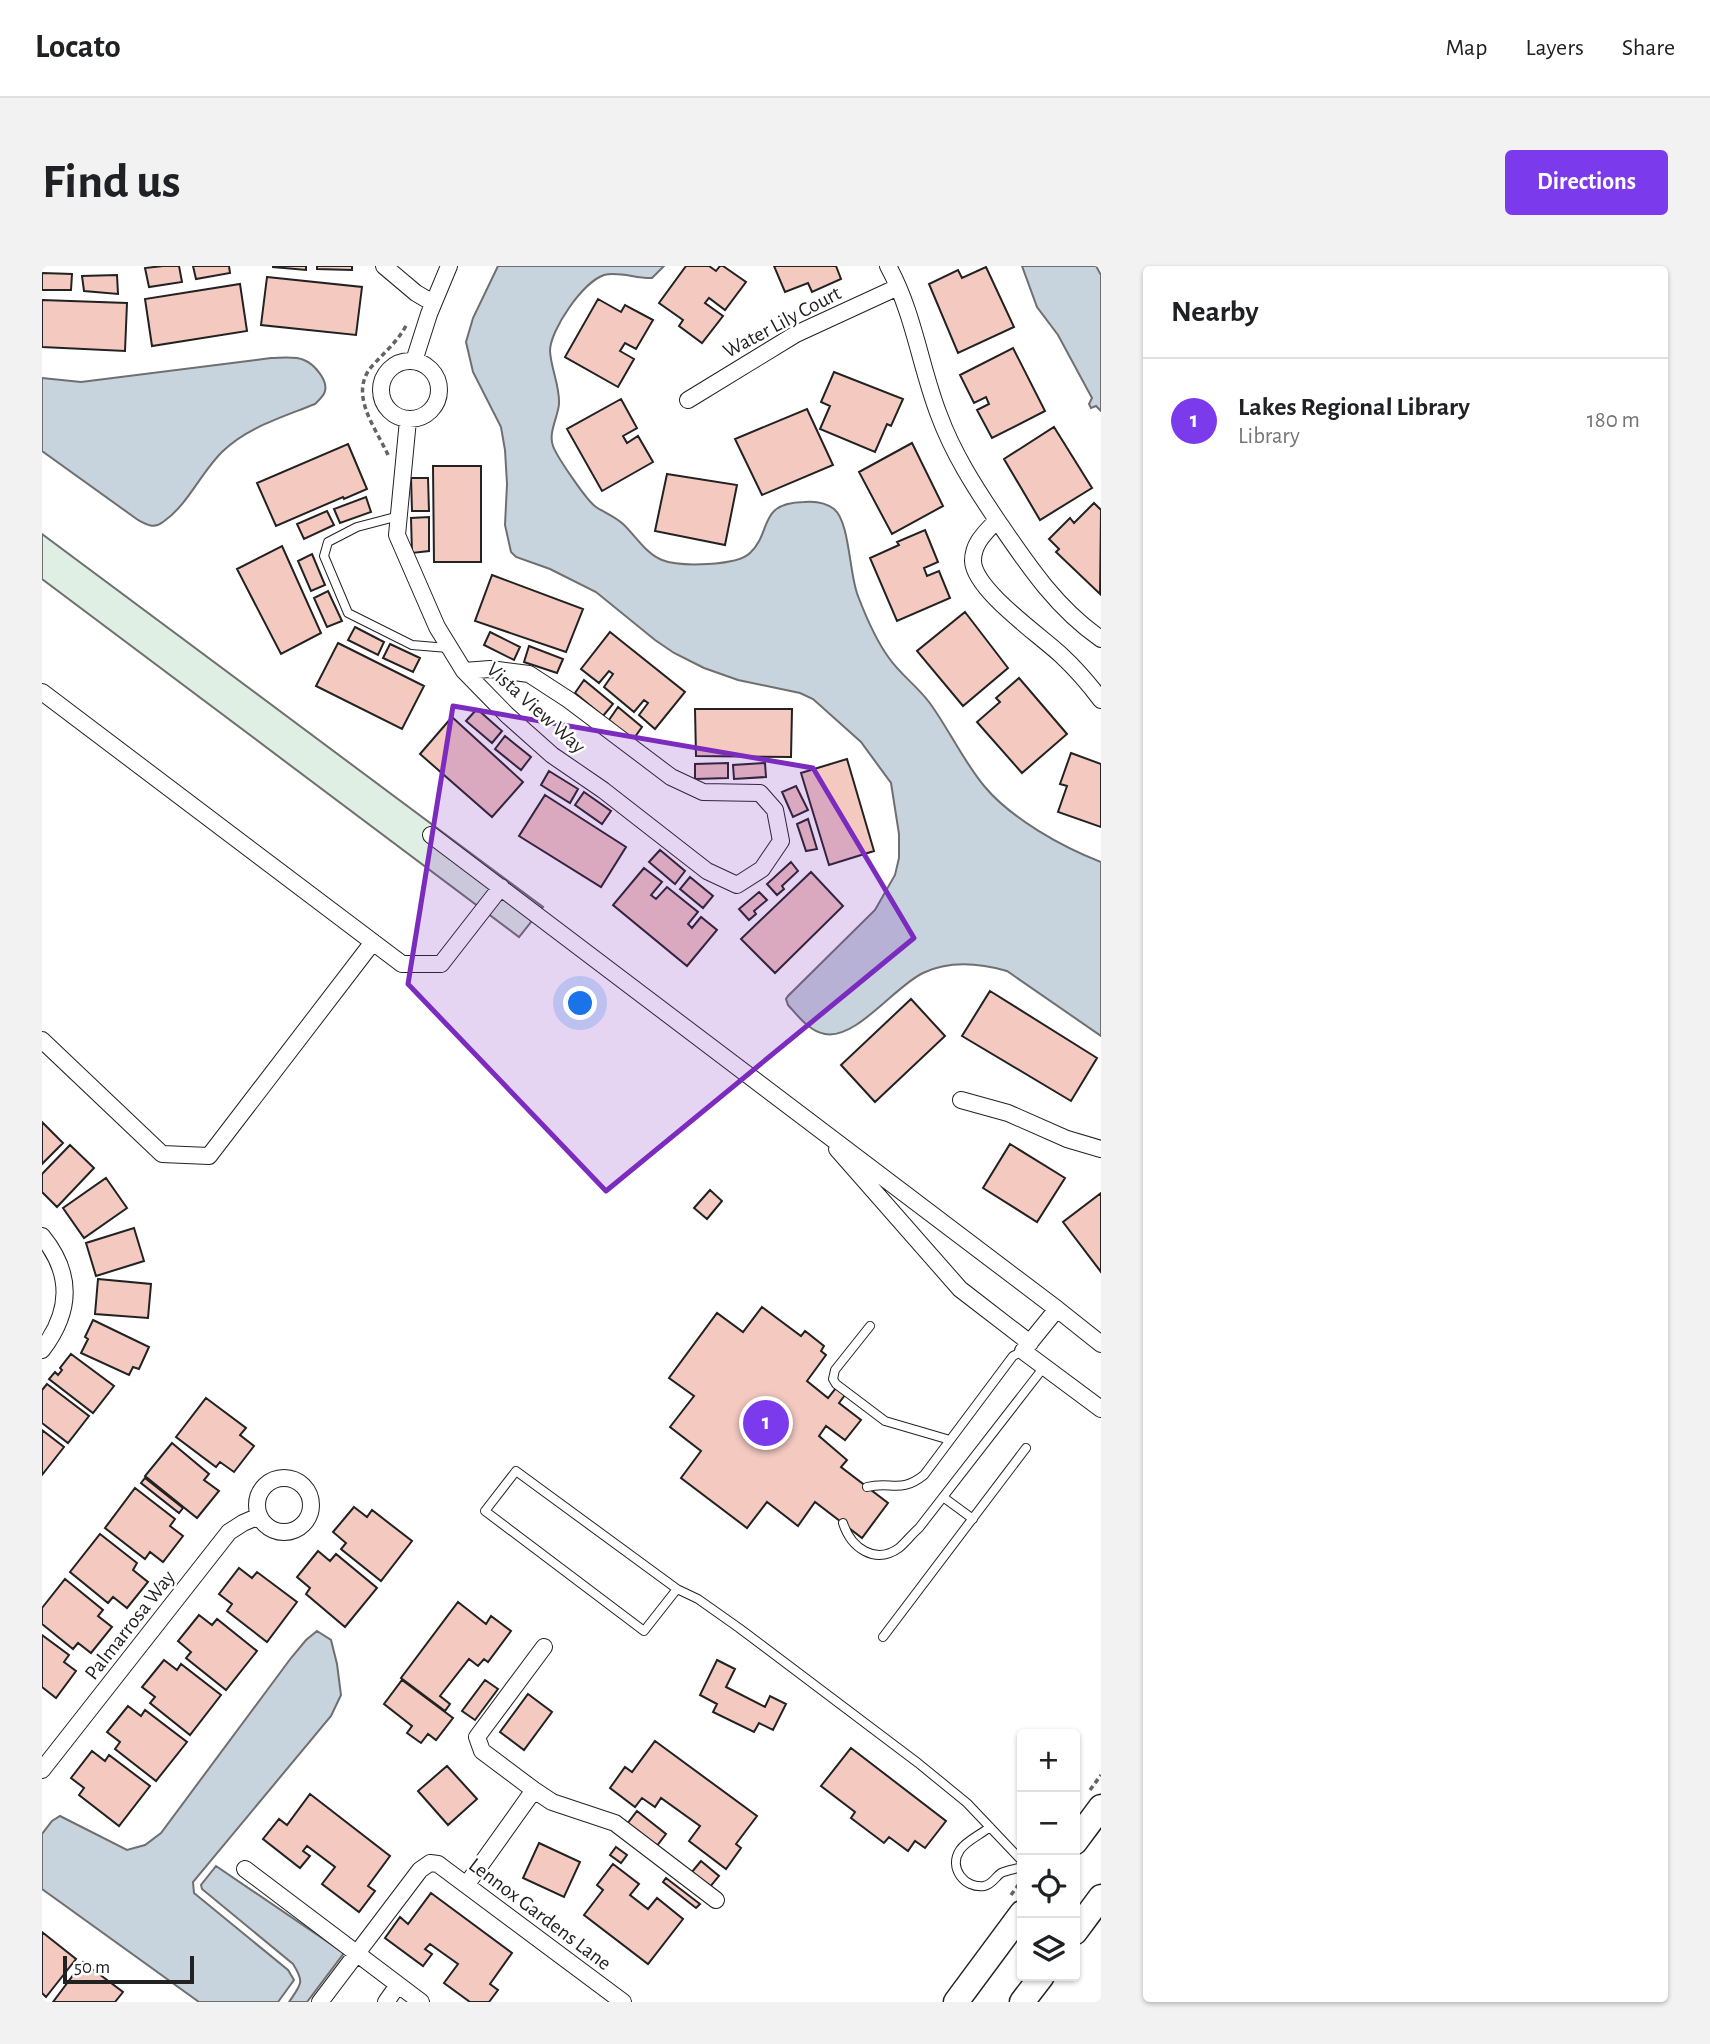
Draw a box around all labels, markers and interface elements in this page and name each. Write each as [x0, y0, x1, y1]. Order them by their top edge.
text: Locato [35, 31, 121, 64]
text: Map [1445, 36, 1487, 60]
text: Layers [1525, 36, 1584, 60]
text: Share [1622, 36, 1675, 60]
button: Directions [1505, 150, 1668, 215]
text: Find us [42, 158, 181, 207]
street label: Water Lily Court [720, 282, 845, 362]
text: Nearby [1171, 297, 1259, 327]
text: Lakes Regional Library [1238, 394, 1470, 420]
text: 1 [1190, 409, 1198, 432]
text: 180 m [1587, 409, 1640, 432]
text: Library [1238, 425, 1300, 448]
street label: Vista View Way [483, 658, 589, 758]
your location [563, 986, 597, 1020]
pin: 1 [743, 1397, 789, 1449]
street label: Palmarrosa Way [81, 1566, 179, 1684]
map controls [1017, 1729, 1080, 1981]
button: + [1017, 1729, 1080, 1792]
button: − [1017, 1792, 1080, 1855]
street label: Lennox Gardens Lane [465, 1854, 615, 1974]
button: locate [1017, 1855, 1080, 1918]
button: layers [1017, 1918, 1080, 1981]
scale bar [63, 1953, 194, 1985]
text: 50 m [74, 1958, 110, 1977]

